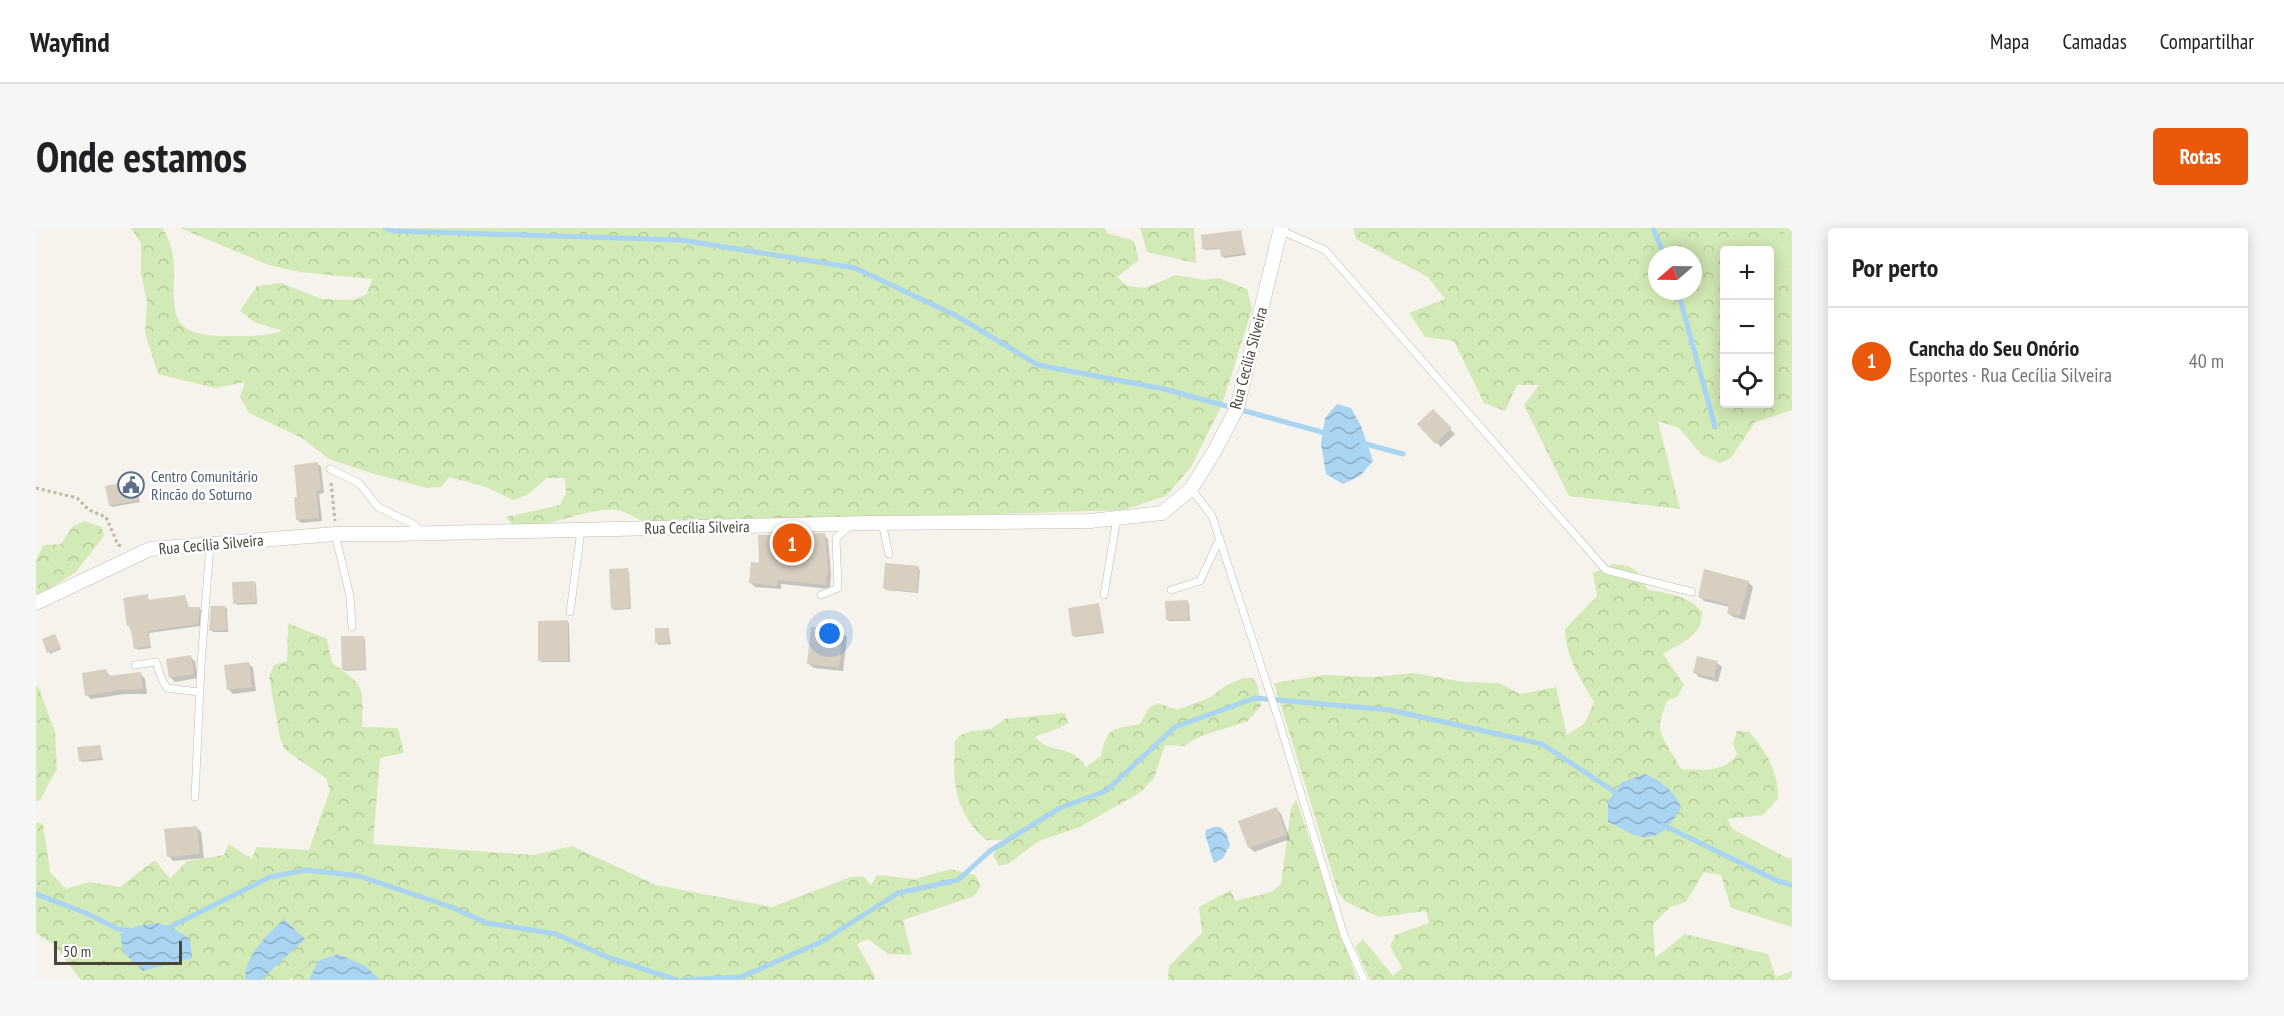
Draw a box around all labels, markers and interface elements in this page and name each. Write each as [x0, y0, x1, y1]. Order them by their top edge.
text: Wayfind [30, 23, 110, 60]
text: Mapa [1990, 28, 2029, 55]
text: Camadas [2062, 28, 2127, 55]
text: Compartilhar [2160, 28, 2254, 55]
button: Rotas [2153, 128, 2248, 185]
text: Onde estamos [36, 129, 247, 184]
north arrow [1648, 246, 1702, 300]
map controls [1720, 246, 1774, 408]
button: + [1720, 246, 1774, 300]
text: Por perto [1852, 251, 1938, 284]
button: − [1720, 300, 1774, 354]
street label: Rua Cecília Silveira [1225, 305, 1271, 411]
text: Cancha do Seu Onório [1909, 334, 2079, 362]
text: 1 [1867, 348, 1876, 374]
text: 40 m [2189, 348, 2224, 374]
button: locate [1720, 354, 1774, 408]
text: Esportes · Rua Cecília Silveira [1909, 362, 2112, 388]
place label: Centro Comunitário Rincão do Soturno [151, 466, 258, 504]
public building icon: Centro Comunitário Rincão do Soturno [116, 470, 146, 500]
street label: Rua Cecília Silveira [644, 516, 750, 538]
pin: 1 [772, 520, 812, 566]
street label: Rua Cecília Silveira [158, 529, 264, 559]
your location [815, 619, 844, 648]
scale bar [54, 938, 182, 966]
text: 50 m [63, 941, 91, 961]

